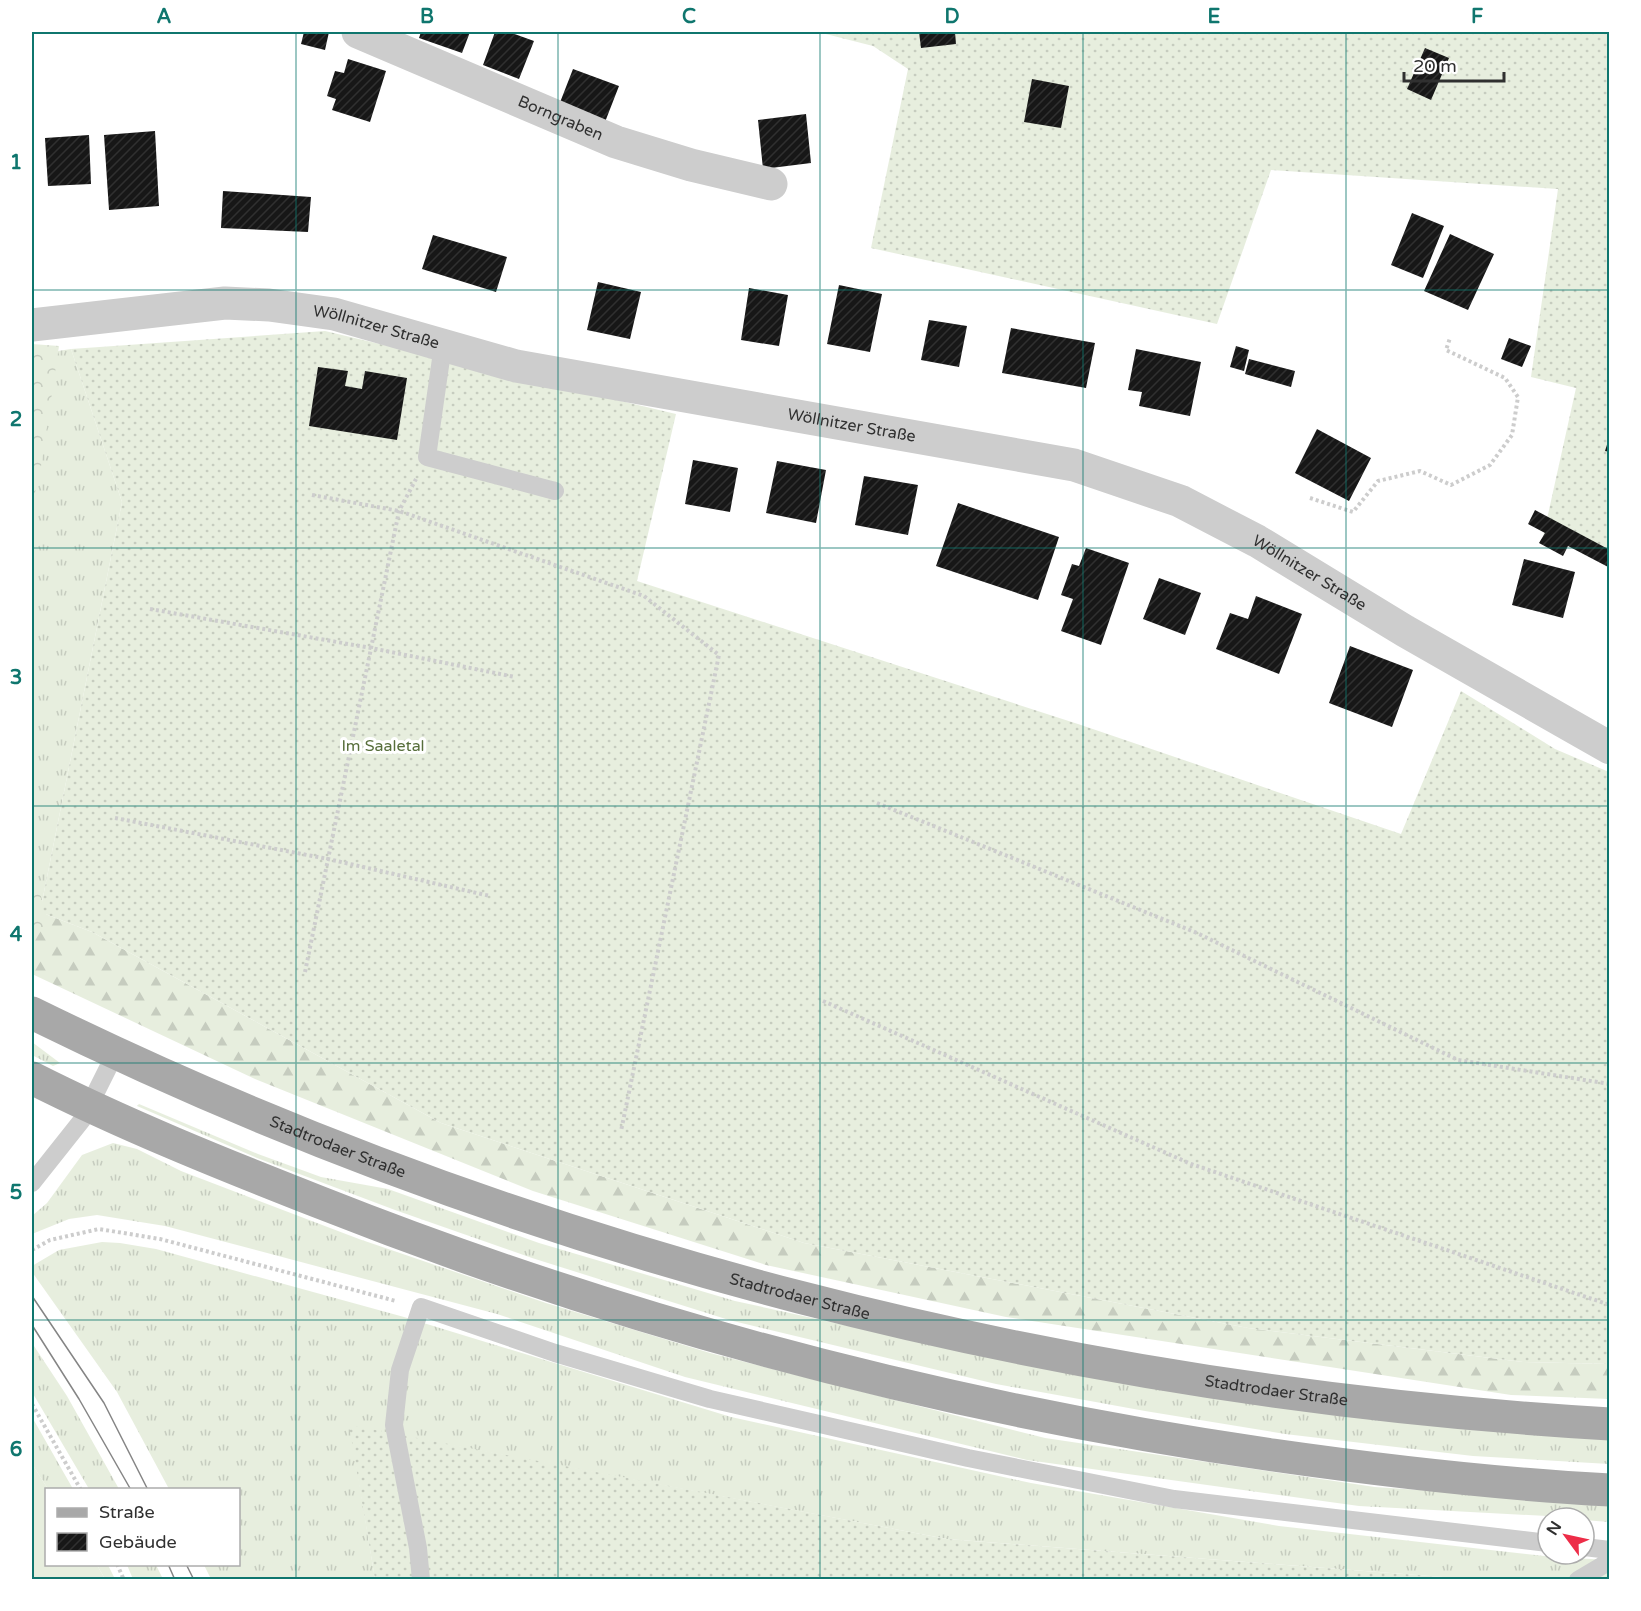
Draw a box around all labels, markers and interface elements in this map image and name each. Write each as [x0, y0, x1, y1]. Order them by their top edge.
text: A [157, 5, 172, 29]
text: B [420, 5, 434, 29]
text: C [682, 5, 696, 29]
text: D [944, 5, 960, 29]
text: E [1208, 5, 1221, 29]
text: F [1471, 5, 1483, 29]
scale bar [1404, 45, 1504, 83]
text: 20 m [1413, 55, 1457, 77]
street label: Borngraben [515, 91, 606, 145]
text: 1 [10, 151, 22, 175]
street label: Wöllnitzer Straße [312, 301, 442, 354]
street label: Wöllnitzer Straße [786, 404, 917, 447]
text: 2 [10, 408, 22, 432]
street label: Wöllnitzer Straße [1249, 531, 1370, 615]
text: 3 [10, 666, 22, 690]
park label: Im Saaletal [341, 736, 425, 756]
text: 4 [10, 923, 23, 947]
street label: Stadtrodaer Straße [267, 1111, 409, 1183]
text: 5 [10, 1181, 22, 1205]
street label: Stadtrodaer Straße [727, 1269, 872, 1324]
street label: Stadtrodaer Straße [1203, 1371, 1349, 1411]
text: 6 [10, 1438, 22, 1462]
legend [45, 1488, 240, 1566]
text: Straße [99, 1501, 155, 1523]
north arrow [1536, 1506, 1596, 1566]
text: N [1542, 1518, 1566, 1539]
text: Gebäude [99, 1531, 177, 1553]

